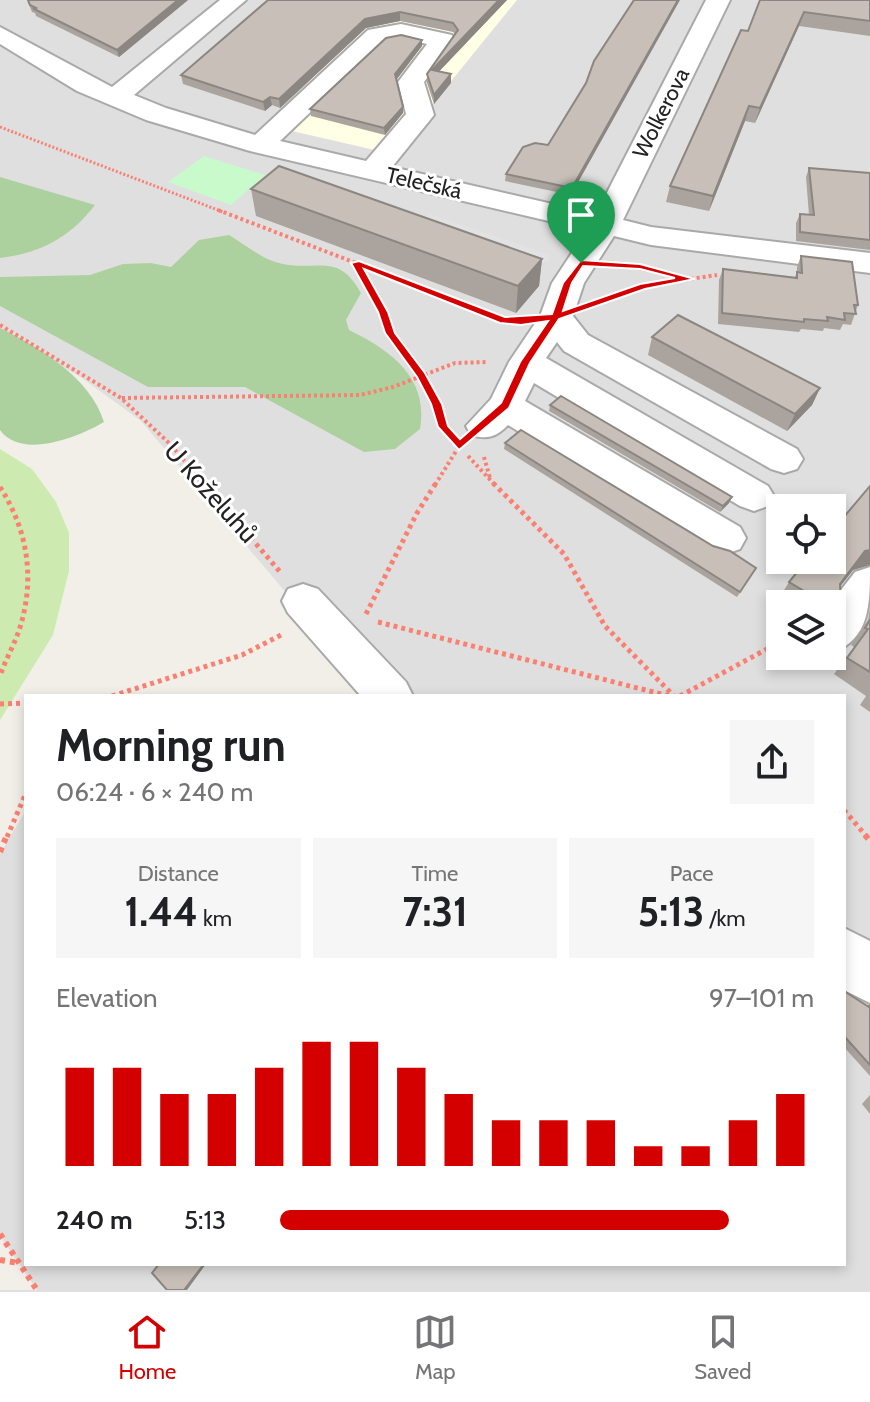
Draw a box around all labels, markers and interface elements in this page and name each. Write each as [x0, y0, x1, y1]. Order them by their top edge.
street label: Wolkerova [627, 63, 695, 163]
street label: Telečská [383, 161, 465, 205]
pin [547, 181, 615, 263]
icon: arrive [559, 193, 603, 237]
street label: U Koželuhů [157, 435, 265, 549]
map controls [766, 494, 846, 670]
button: locate [766, 494, 846, 574]
button: layers [766, 590, 846, 670]
text: Morning run [56, 719, 286, 772]
button: share [730, 720, 814, 804]
text: 06:24 · 6 × 240 m [56, 776, 253, 808]
text: Distance [138, 860, 219, 887]
text: Time [412, 860, 458, 887]
text: Pace [670, 860, 714, 887]
text: 1.44 [125, 887, 198, 936]
text: 7:31 [402, 887, 468, 936]
text: 5:13 [638, 887, 704, 936]
text: km [198, 905, 232, 932]
text: /km [704, 905, 746, 932]
text: Elevation [56, 982, 158, 1014]
text: 97–101 m [709, 982, 814, 1014]
text: 240 m [56, 1204, 133, 1236]
text: 5:13 [184, 1204, 226, 1236]
tab: Home [118, 1310, 176, 1385]
tab: Map [413, 1310, 457, 1385]
tab: Saved [694, 1310, 751, 1385]

